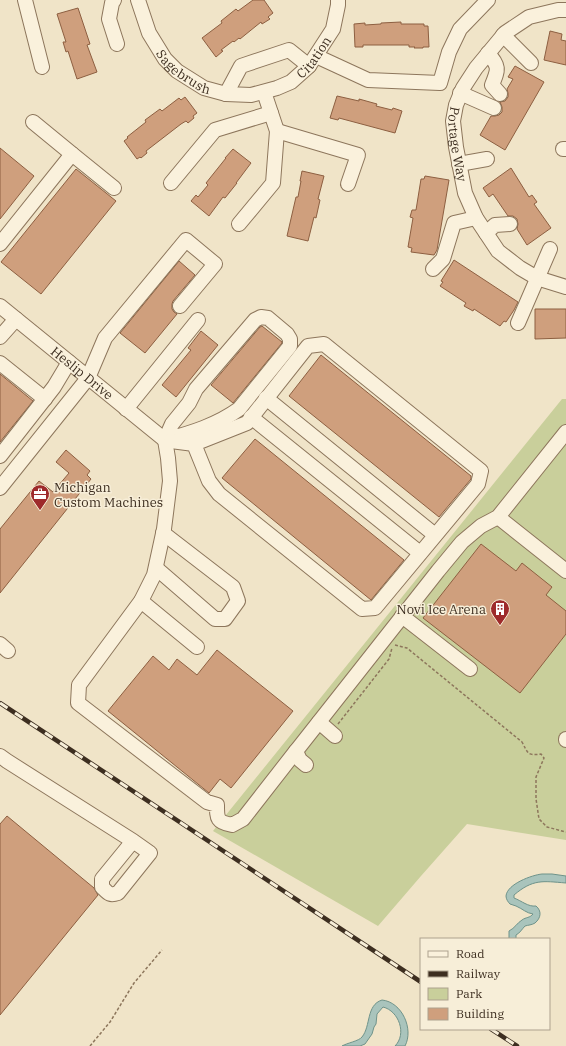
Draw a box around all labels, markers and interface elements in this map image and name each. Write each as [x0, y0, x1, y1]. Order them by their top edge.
street label: Citation [293, 33, 335, 82]
street label: Sagebrush [153, 46, 212, 98]
street label: Portage Way [444, 105, 471, 183]
street label: Heslip Drive [48, 342, 117, 403]
place label: Michigan Custom Machines [54, 479, 163, 511]
office icon: Michigan Custom Machines [29, 483, 51, 511]
building icon: Novi Ice Arena [489, 598, 511, 626]
place label: Novi Ice Arena [397, 601, 486, 618]
legend [420, 938, 550, 1030]
text: Road [456, 946, 485, 961]
text: Railway [456, 966, 501, 981]
text: Park [456, 986, 482, 1001]
text: Building [456, 1006, 504, 1021]

